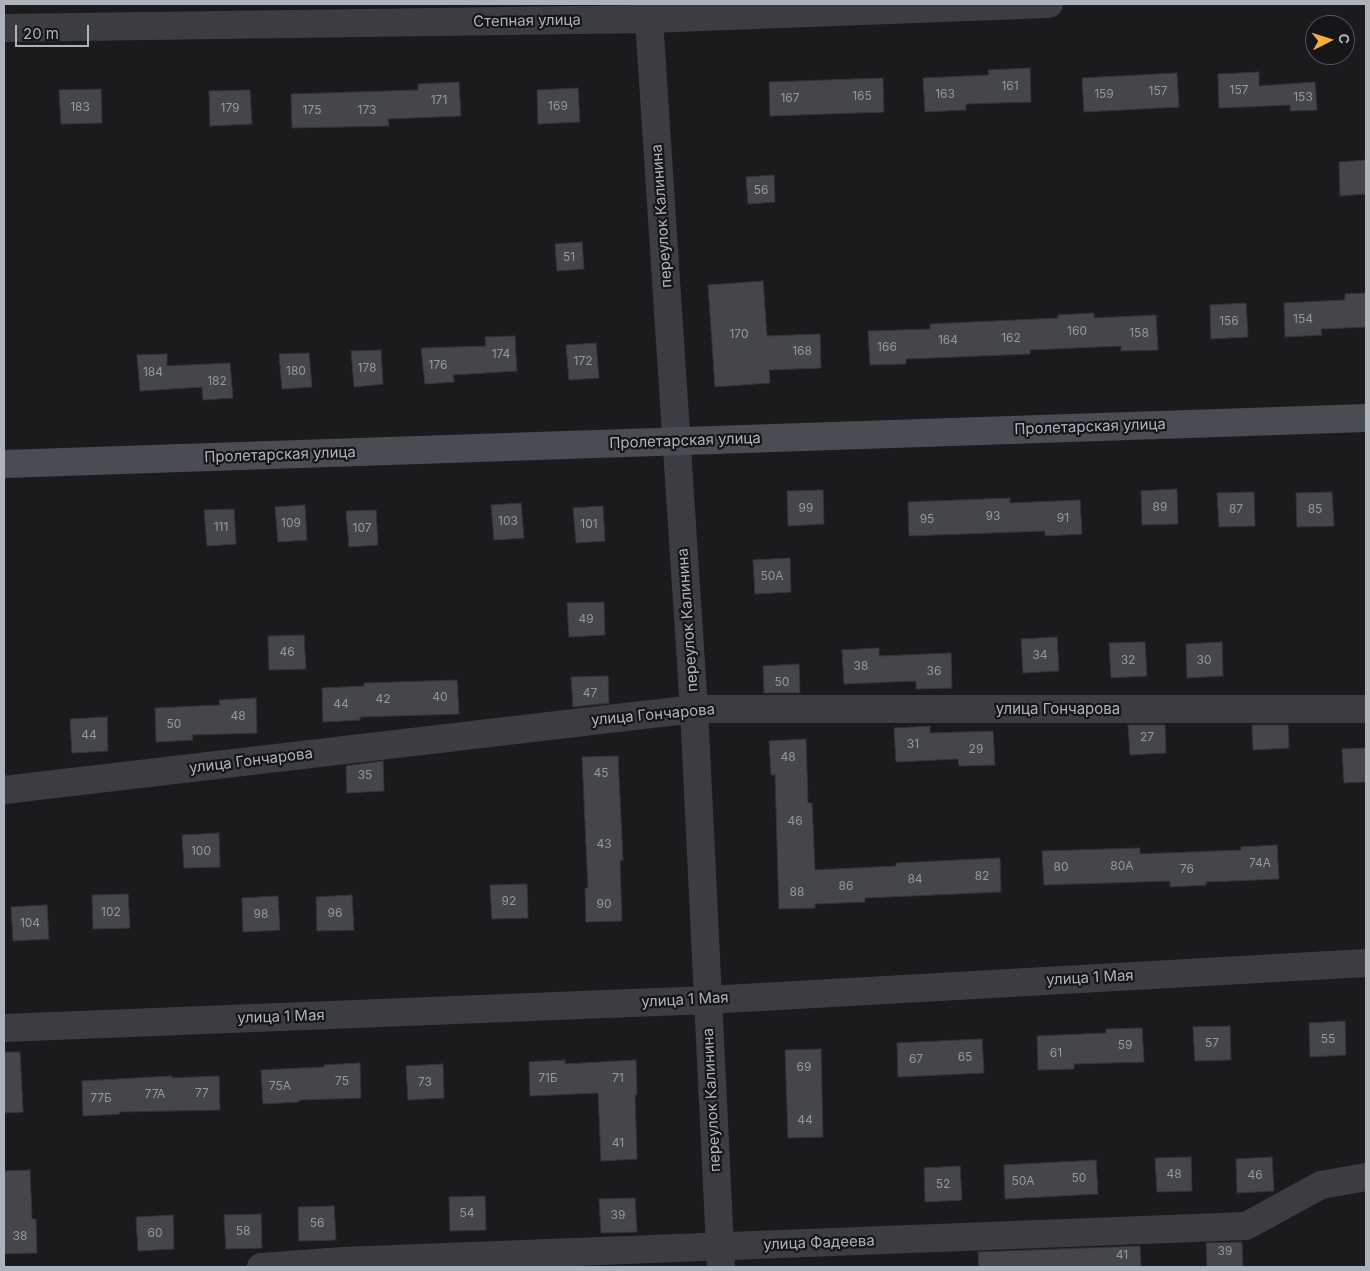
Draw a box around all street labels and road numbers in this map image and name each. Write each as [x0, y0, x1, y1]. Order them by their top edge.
street label: Степная улица [473, 11, 581, 31]
street label: переулок Калинина [648, 144, 676, 288]
street label: Пролетарская улица [1014, 415, 1166, 439]
street label: Пролетарская улица [609, 429, 761, 453]
street label: Пролетарская улица [204, 443, 356, 467]
street label: переулок Калинина [674, 548, 702, 692]
street label: улица Гончарова [996, 700, 1120, 718]
street label: улица Гончарова [590, 701, 716, 729]
street label: улица Гончарова [188, 744, 314, 778]
street label: улица 1 Мая [1046, 967, 1134, 989]
street label: улица 1 Мая [641, 989, 729, 1011]
street label: улица 1 Мая [237, 1006, 325, 1028]
street label: переулок Калинина [699, 1028, 725, 1172]
street label: улица Фадеева [763, 1232, 875, 1254]

